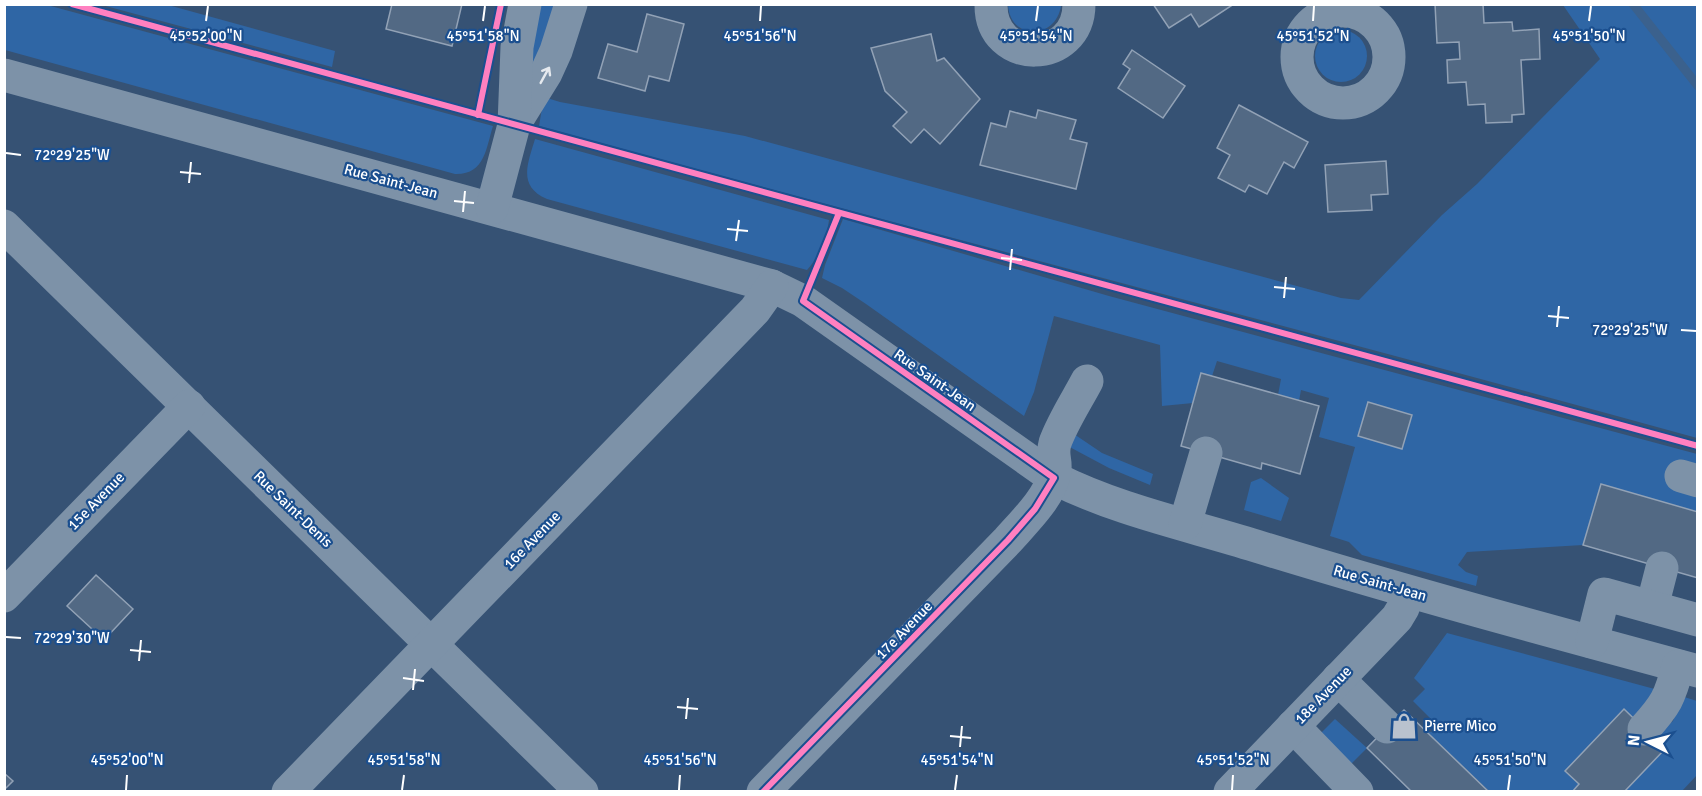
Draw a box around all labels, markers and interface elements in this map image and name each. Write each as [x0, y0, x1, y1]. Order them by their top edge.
text: 45°52'00"N [169, 27, 243, 45]
text: 45°51'58"N [446, 27, 520, 45]
text: 45°51'56"N [723, 27, 797, 45]
text: 45°51'54"N [999, 27, 1073, 45]
text: 45°51'52"N [1276, 27, 1350, 45]
text: 45°51'50"N [1552, 27, 1626, 45]
one-way arrow [539, 67, 551, 84]
text: 72°29'25"W [34, 146, 110, 164]
street label: Rue Saint-Jean [342, 160, 440, 202]
text: 72°29'25"W [1592, 321, 1668, 339]
street label: Rue Saint-Jean [890, 345, 980, 415]
street label: Rue Saint-Denis [250, 467, 336, 551]
street label: 15e Avenue [64, 468, 128, 534]
street label: 16e Avenue [500, 507, 564, 573]
street label: Rue Saint-Jean [1331, 561, 1429, 605]
street label: 17e Avenue [872, 597, 936, 663]
text: 72°29'30"W [34, 629, 110, 647]
street label: 18e Avenue [1291, 662, 1355, 728]
shop icon: Pierre Mico [1389, 711, 1419, 741]
north arrow [1618, 712, 1678, 772]
place label: Pierre Mico [1424, 717, 1497, 735]
text: N [1624, 734, 1645, 747]
text: 45°52'00"N [90, 751, 164, 769]
text: 45°51'58"N [367, 751, 441, 769]
text: 45°51'56"N [643, 751, 717, 769]
text: 45°51'54"N [920, 751, 994, 769]
text: 45°51'52"N [1196, 751, 1270, 769]
text: 45°51'50"N [1473, 751, 1547, 769]

